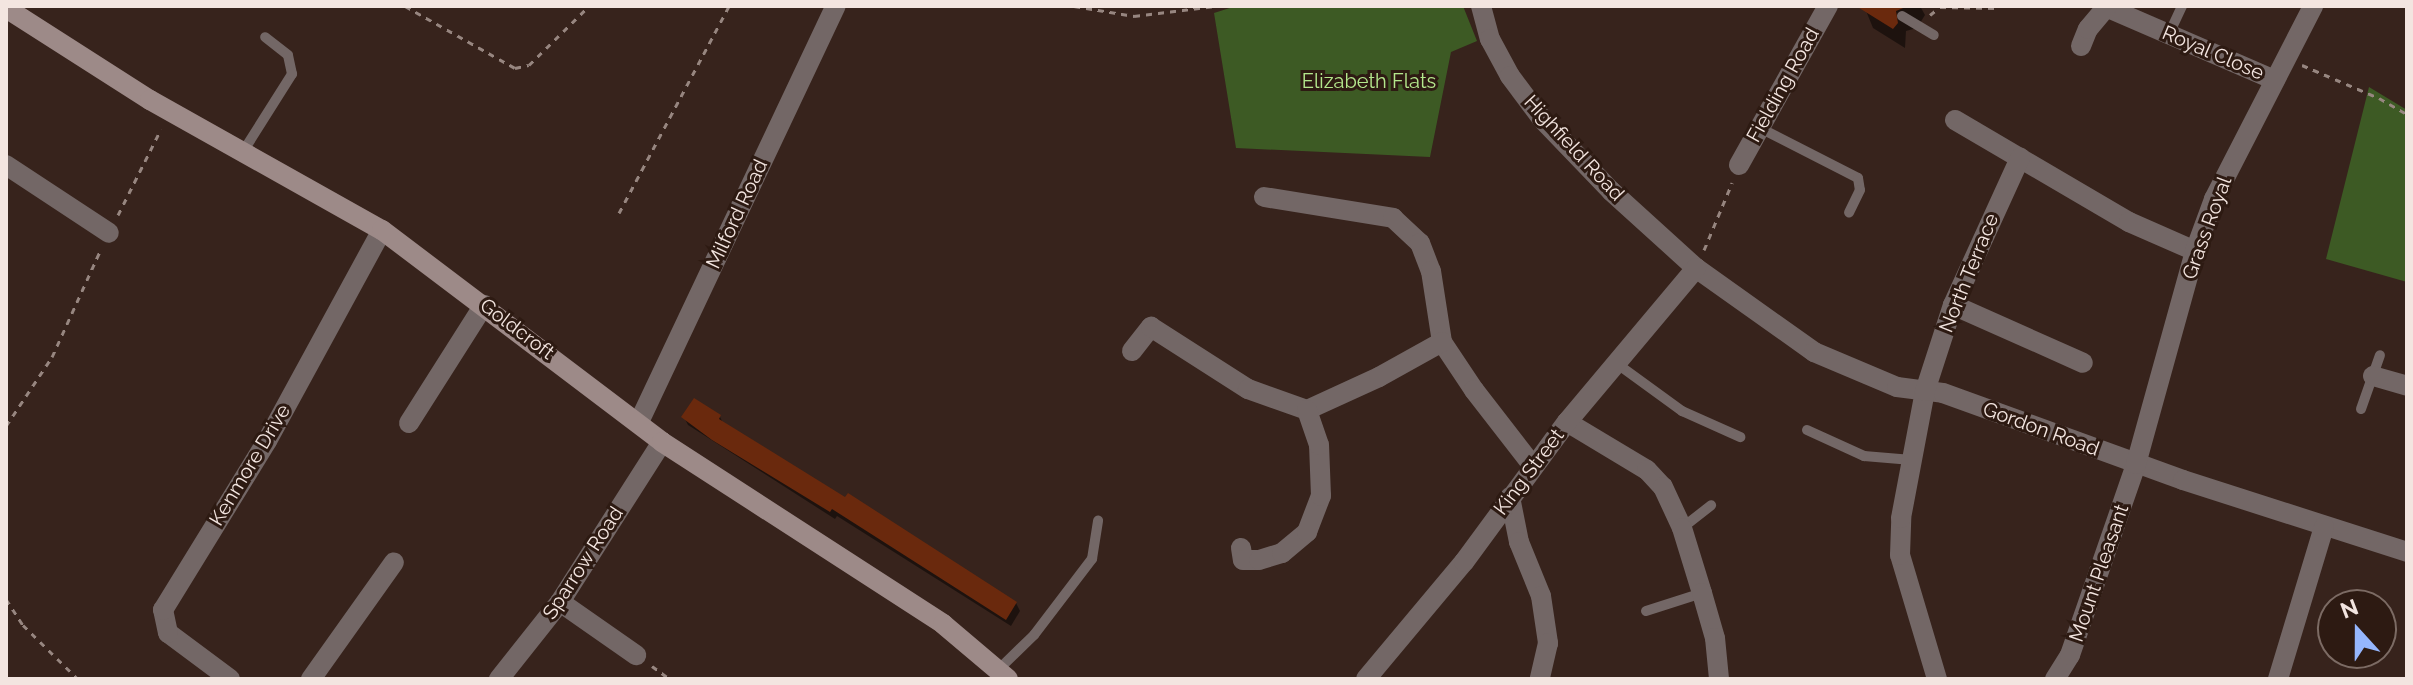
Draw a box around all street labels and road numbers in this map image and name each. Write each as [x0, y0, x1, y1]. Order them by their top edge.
street label: Royal Close [2158, 21, 2268, 85]
street label: Fielding Road [1742, 24, 1824, 146]
street label: Highfield Road [1519, 90, 1629, 206]
street label: Milford Road [701, 156, 773, 272]
street label: Grass Royal [2177, 173, 2237, 283]
street label: North Terrace [1934, 210, 2004, 336]
street label: Goldcroft [475, 293, 559, 365]
street label: Gordon Road [1980, 397, 2102, 461]
street label: Kenmore Drive [204, 400, 296, 530]
street label: King Street [1489, 424, 1569, 520]
street label: Mount Pleasant [2064, 501, 2134, 645]
street label: Sparrow Road [538, 502, 628, 624]

